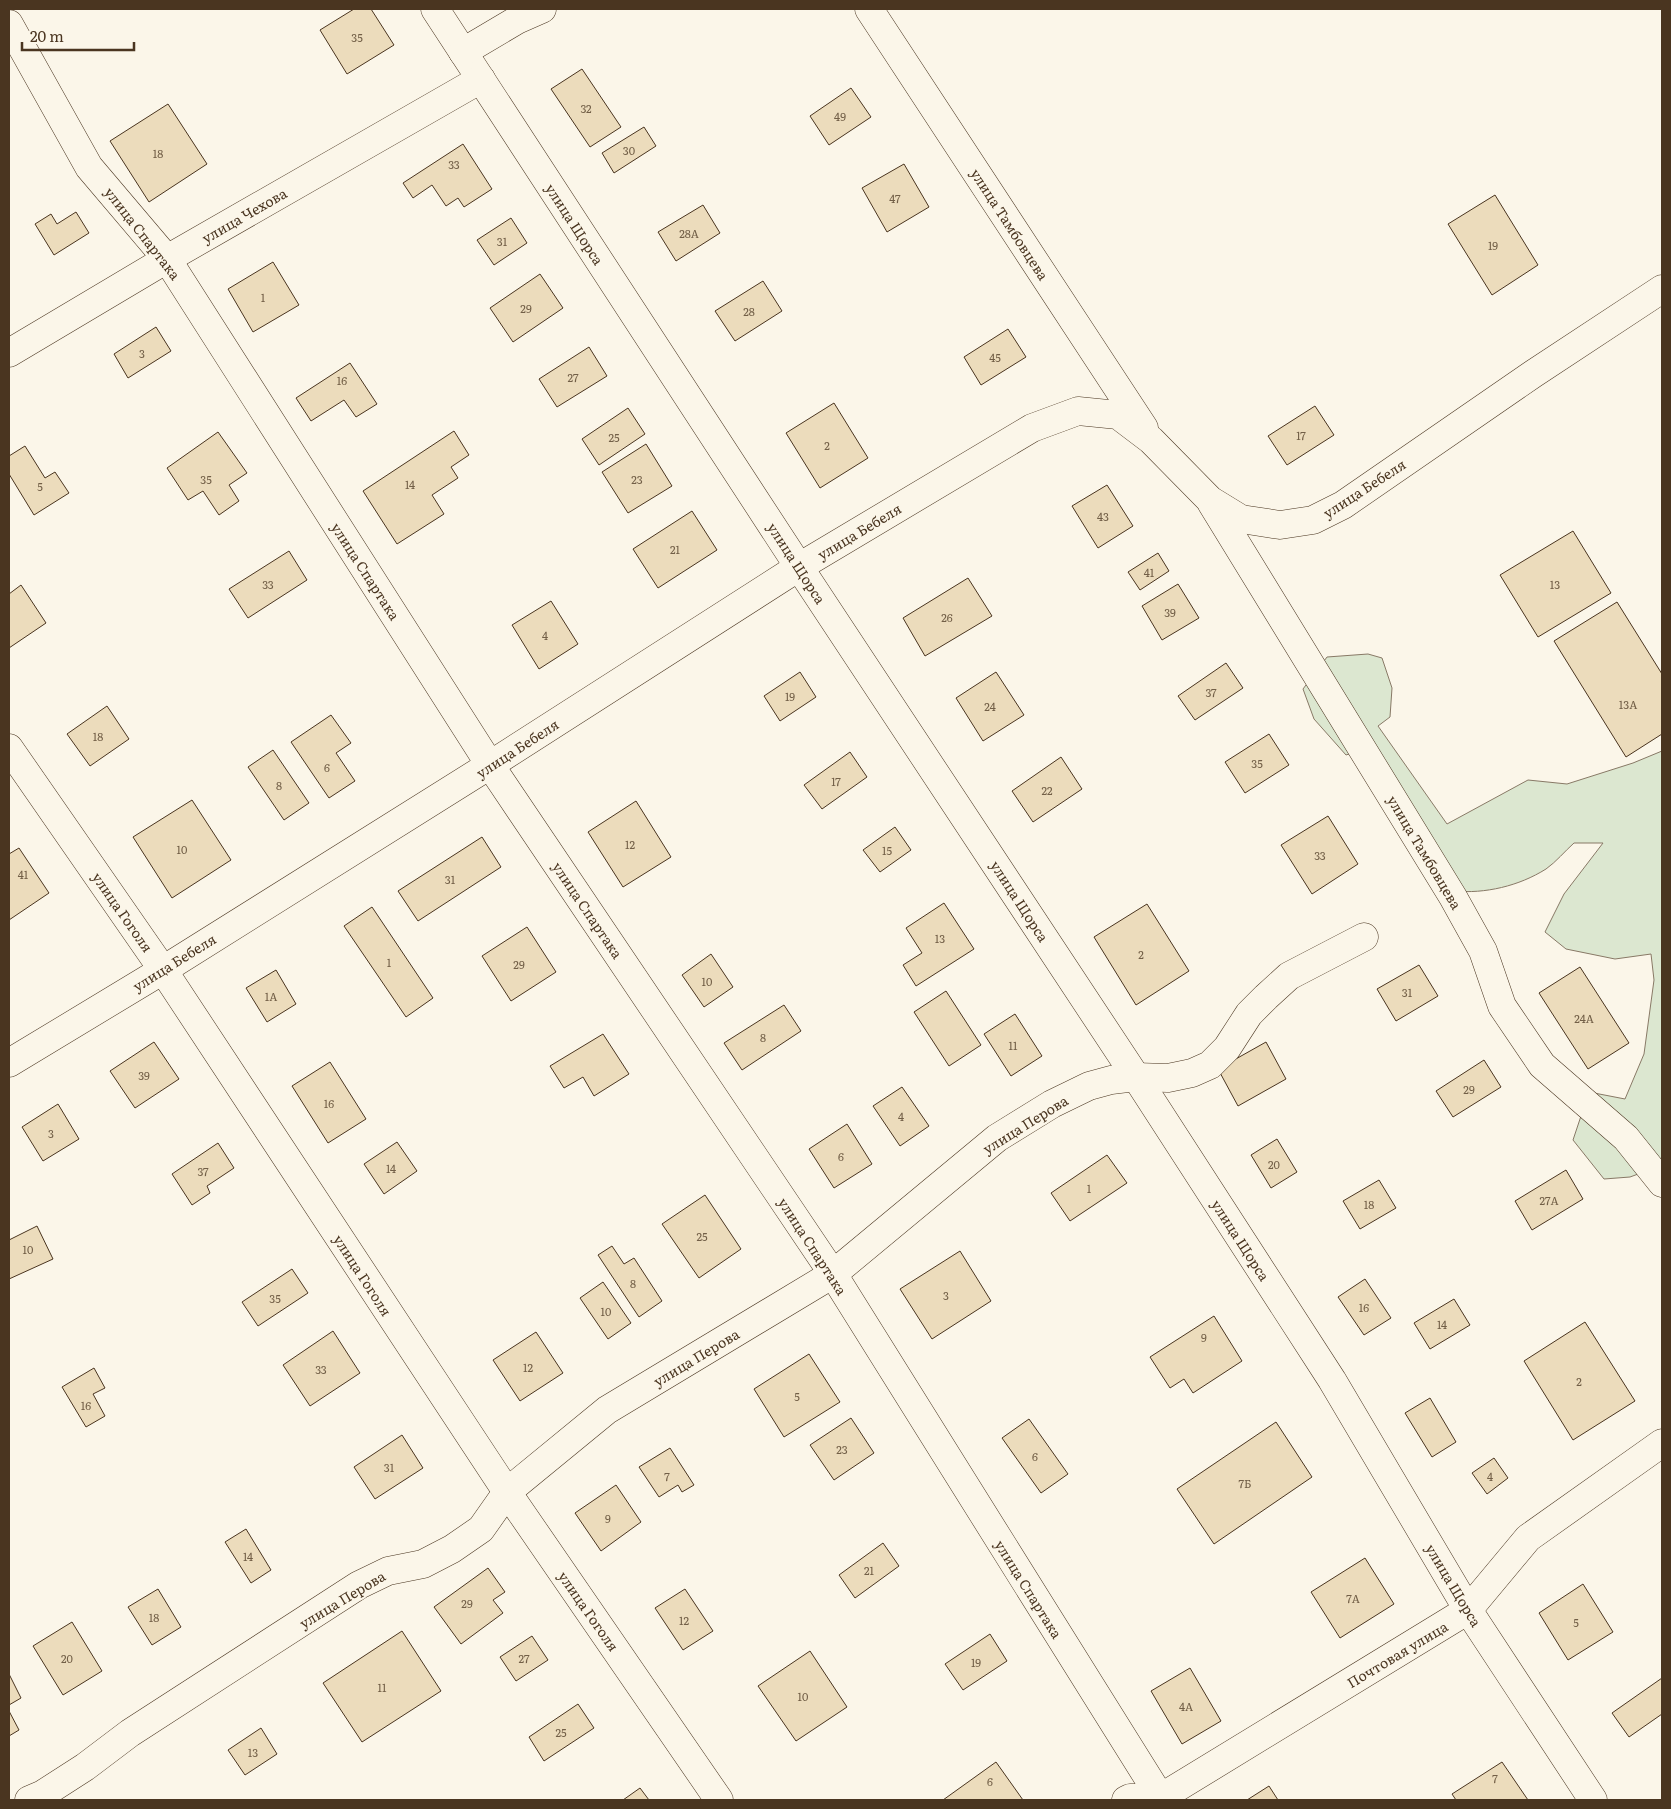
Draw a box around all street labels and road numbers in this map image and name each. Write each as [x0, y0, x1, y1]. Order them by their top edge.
street label: улица Тамбовцева [966, 164, 1054, 284]
street label: улица Щорса [541, 179, 609, 269]
street label: улица Спартака [100, 182, 186, 284]
street label: улица Чехова [198, 182, 291, 247]
street label: улица Бебеля [1319, 454, 1409, 522]
street label: улица Бебеля [813, 498, 905, 564]
street label: улица Спартака [327, 518, 405, 624]
street label: улица Щорса [763, 518, 831, 608]
street label: улица Бебеля [472, 714, 562, 782]
street label: улица Тамбовцева [1383, 791, 1467, 913]
street label: улица Щорса [986, 856, 1054, 946]
street label: улица Спартака [548, 858, 628, 963]
street label: улица Гоголя [88, 868, 158, 956]
street label: улица Бебеля [128, 928, 220, 996]
street label: улица Перова [979, 1090, 1072, 1158]
street label: улица Спартака [774, 1193, 852, 1299]
street label: улица Щорса [1207, 1195, 1275, 1285]
street label: улица Гоголя [329, 1230, 397, 1320]
street label: улица Перова [649, 1323, 743, 1391]
street label: улица Спартака [991, 1536, 1068, 1642]
street label: улица Щорса [1421, 1540, 1487, 1631]
street label: улица Перова [295, 1565, 389, 1633]
street label: улица Гоголя [554, 1567, 624, 1655]
street label: Почтовая улица [1343, 1616, 1452, 1692]

